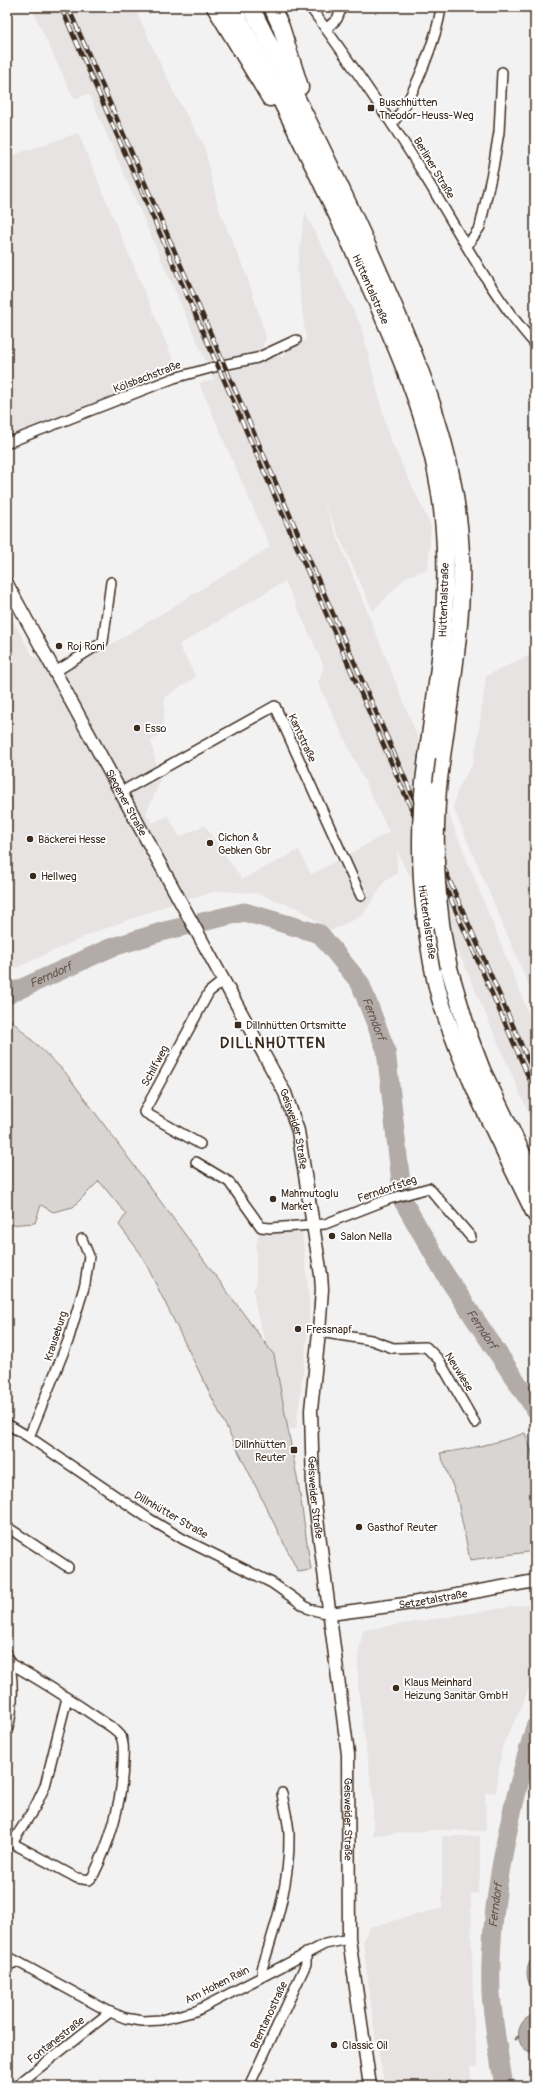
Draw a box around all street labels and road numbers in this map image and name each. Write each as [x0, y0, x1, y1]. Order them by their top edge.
street label: Berliner Straße [411, 135, 458, 202]
street label: Hüttentalstraße [350, 252, 392, 326]
street label: Kölsbachstraße [111, 358, 183, 396]
street label: Hüttentalstraße [436, 562, 452, 638]
street label: Kantstraße [285, 712, 319, 765]
street label: Siegener Straße [103, 767, 150, 839]
street label: Hüttentalstraße [415, 884, 439, 961]
street label: Schilfweg [139, 1043, 171, 1089]
street label: Geisweider Straße [277, 1086, 311, 1171]
street label: Ferndorfsteg [356, 1173, 419, 1205]
street label: Krauseburg [42, 1309, 70, 1363]
street label: Neuwiese [442, 1350, 476, 1394]
street label: Geisweider Straße [306, 1456, 326, 1540]
street label: Dillnhütter Straße [132, 1489, 211, 1542]
street label: Setzetalstraße [398, 1587, 469, 1611]
street label: Geisweider Straße [342, 1778, 355, 1861]
street label: Am Hohen Rain [183, 1963, 251, 2007]
street label: Brentanostraße [248, 1979, 290, 2051]
street label: Fontanestraße [25, 2013, 88, 2066]

